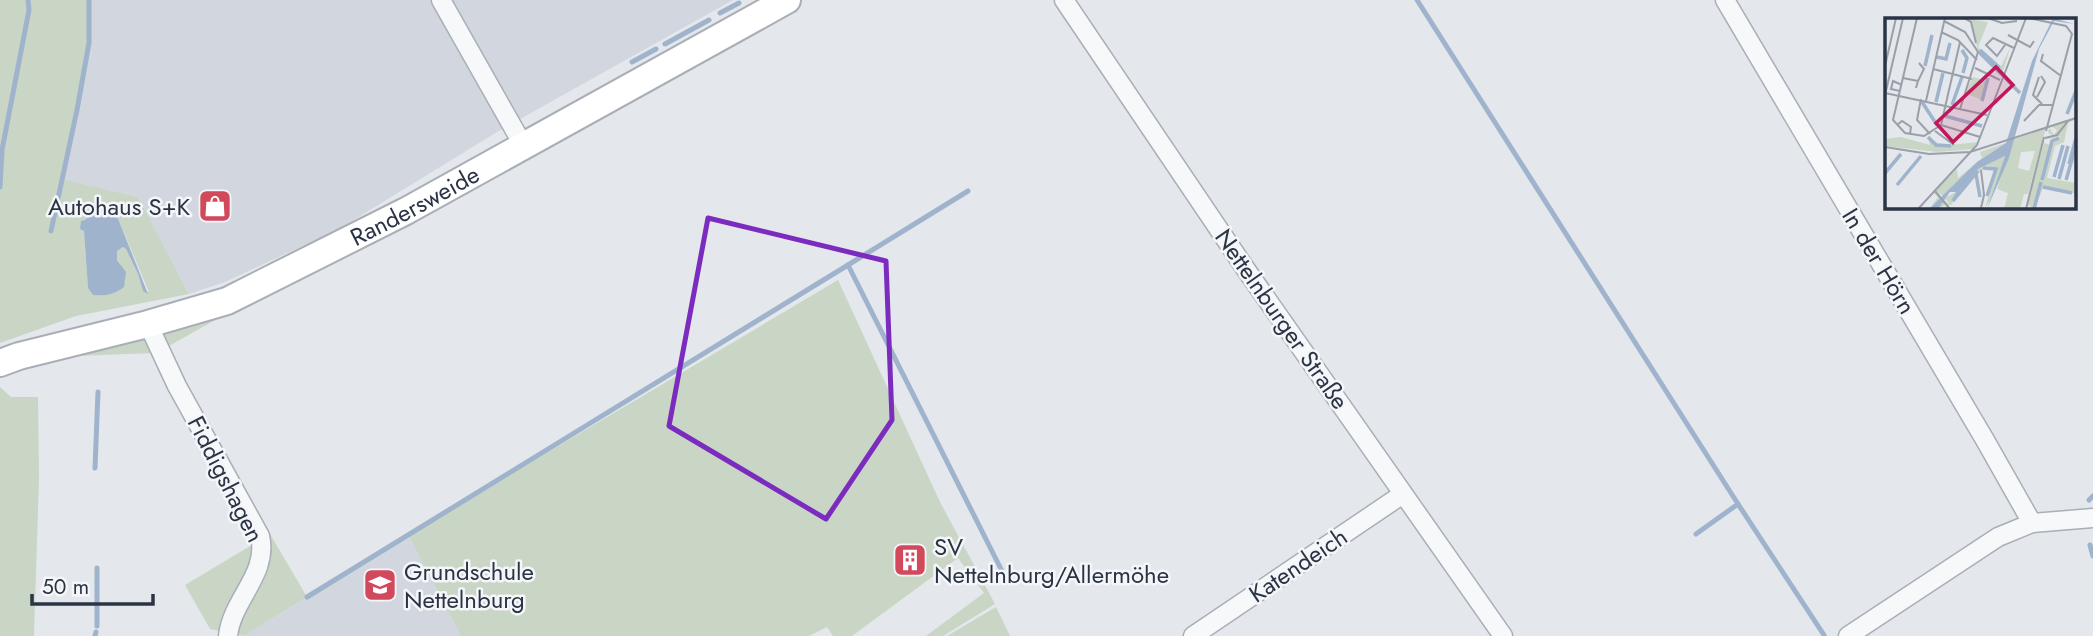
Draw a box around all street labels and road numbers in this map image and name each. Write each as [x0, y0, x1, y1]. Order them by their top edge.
street label: Randersweide [344, 156, 486, 254]
street label: In der Hörn [1834, 201, 1924, 321]
street label: Nettelnburger Straße [1207, 222, 1357, 416]
street label: Fiddigshagen [179, 410, 273, 548]
street label: Katendeich [1242, 519, 1354, 611]

